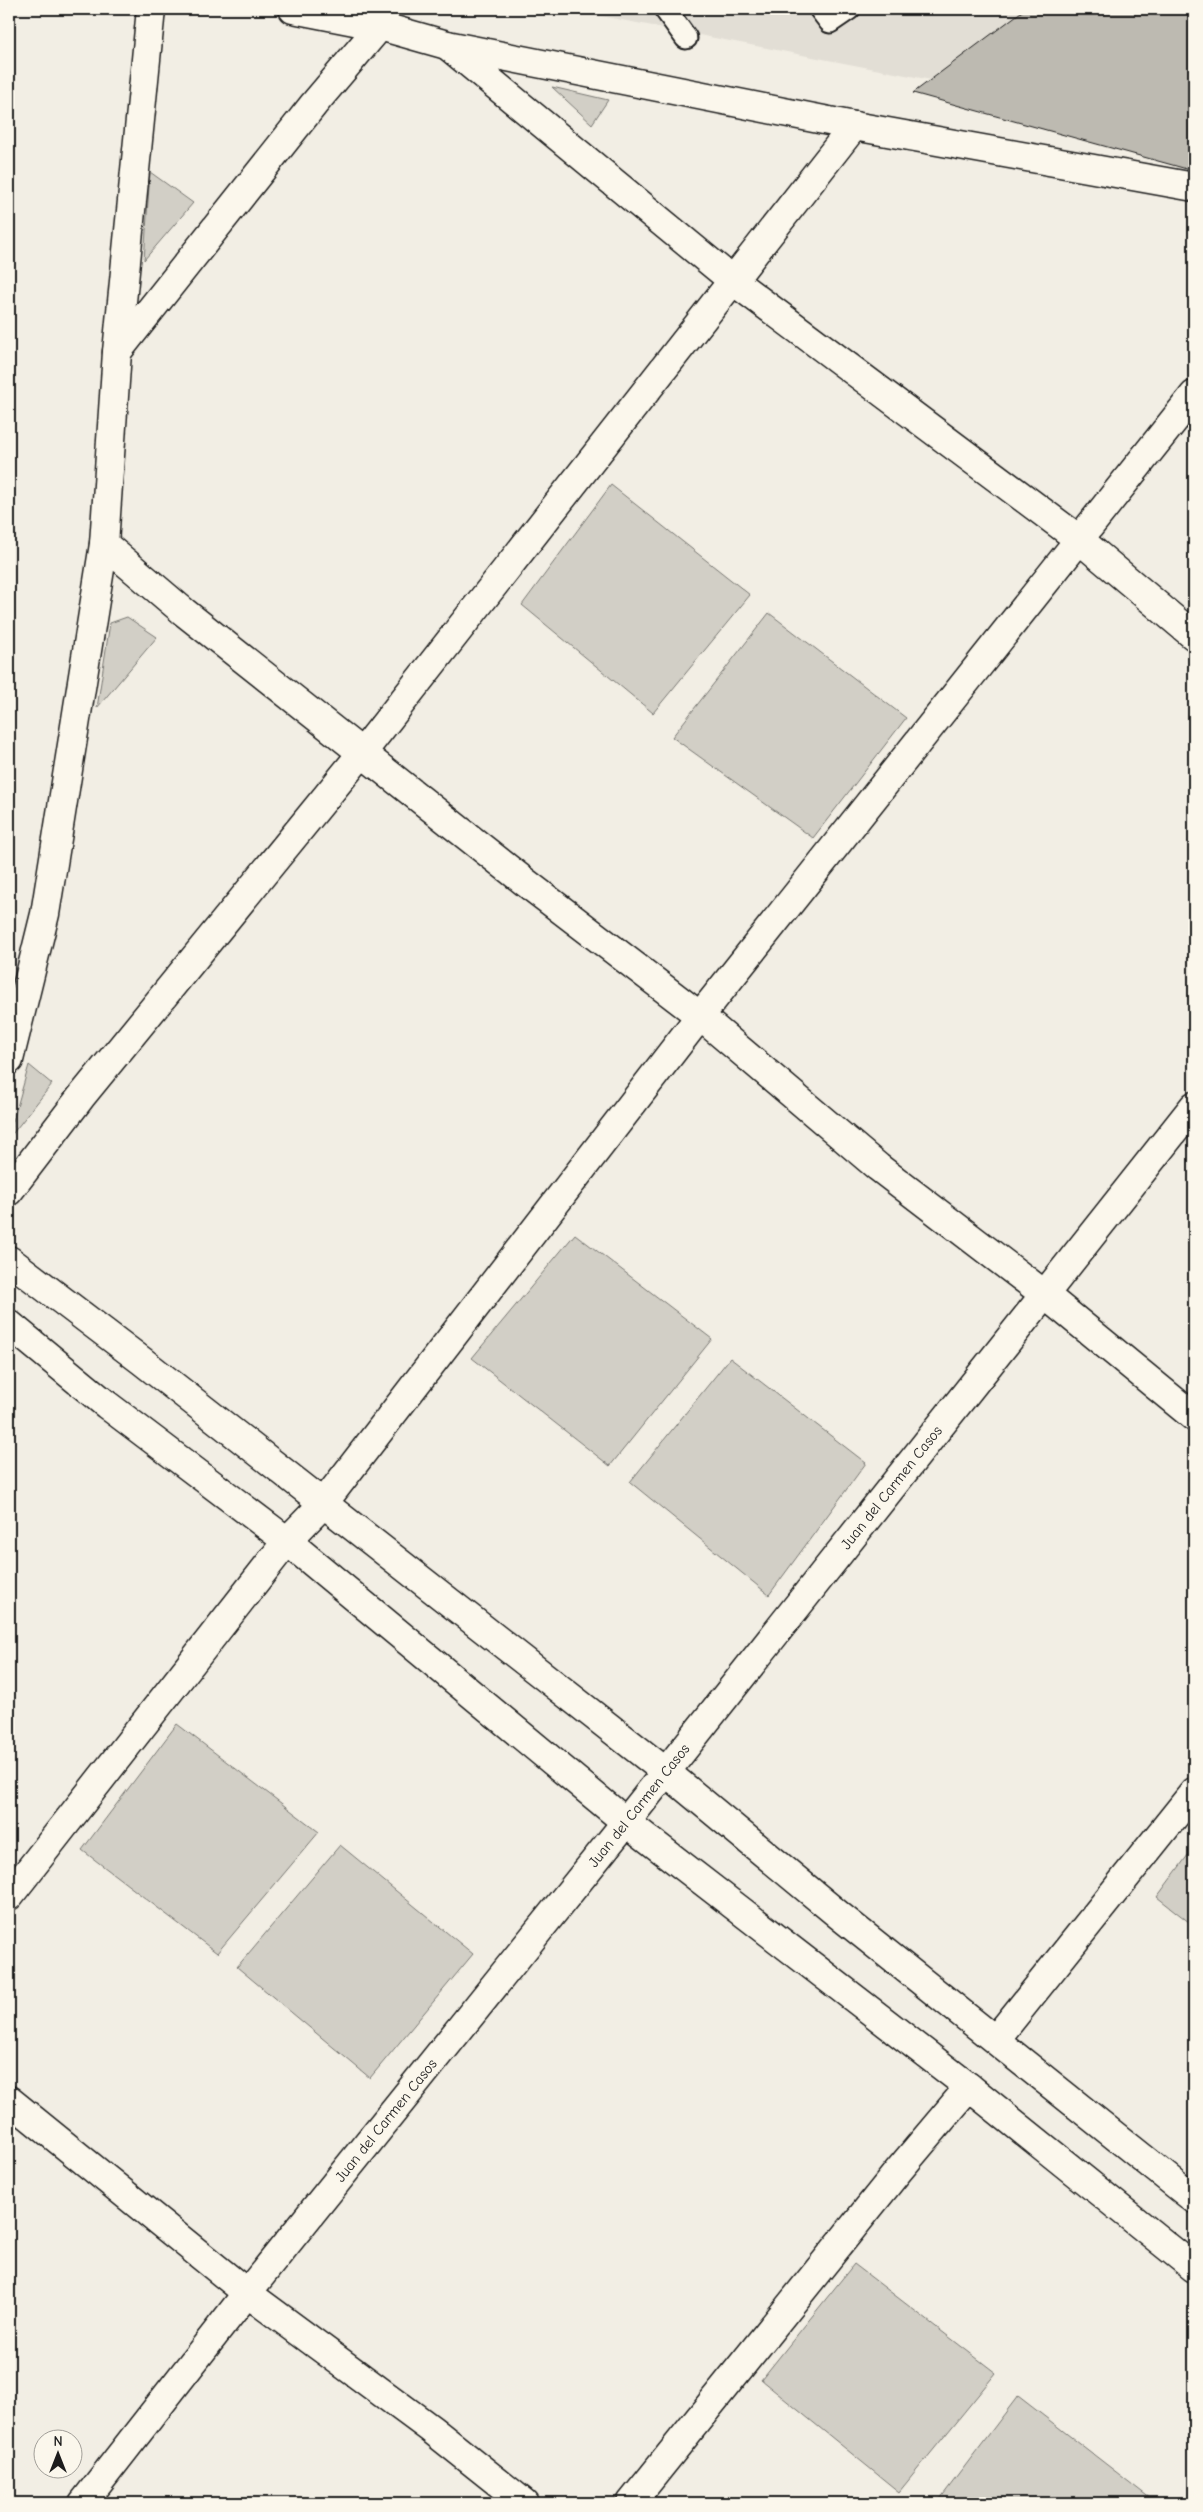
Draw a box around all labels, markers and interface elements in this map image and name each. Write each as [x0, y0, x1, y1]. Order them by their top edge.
street label: Juan del Carmen Casos [837, 1422, 946, 1553]
street label: Juan del Carmen Casos [584, 1740, 694, 1871]
street label: Juan del Carmen Casos [331, 2055, 441, 2186]
north arrow [32, 2430, 82, 2480]
text: N [53, 2433, 63, 2450]

